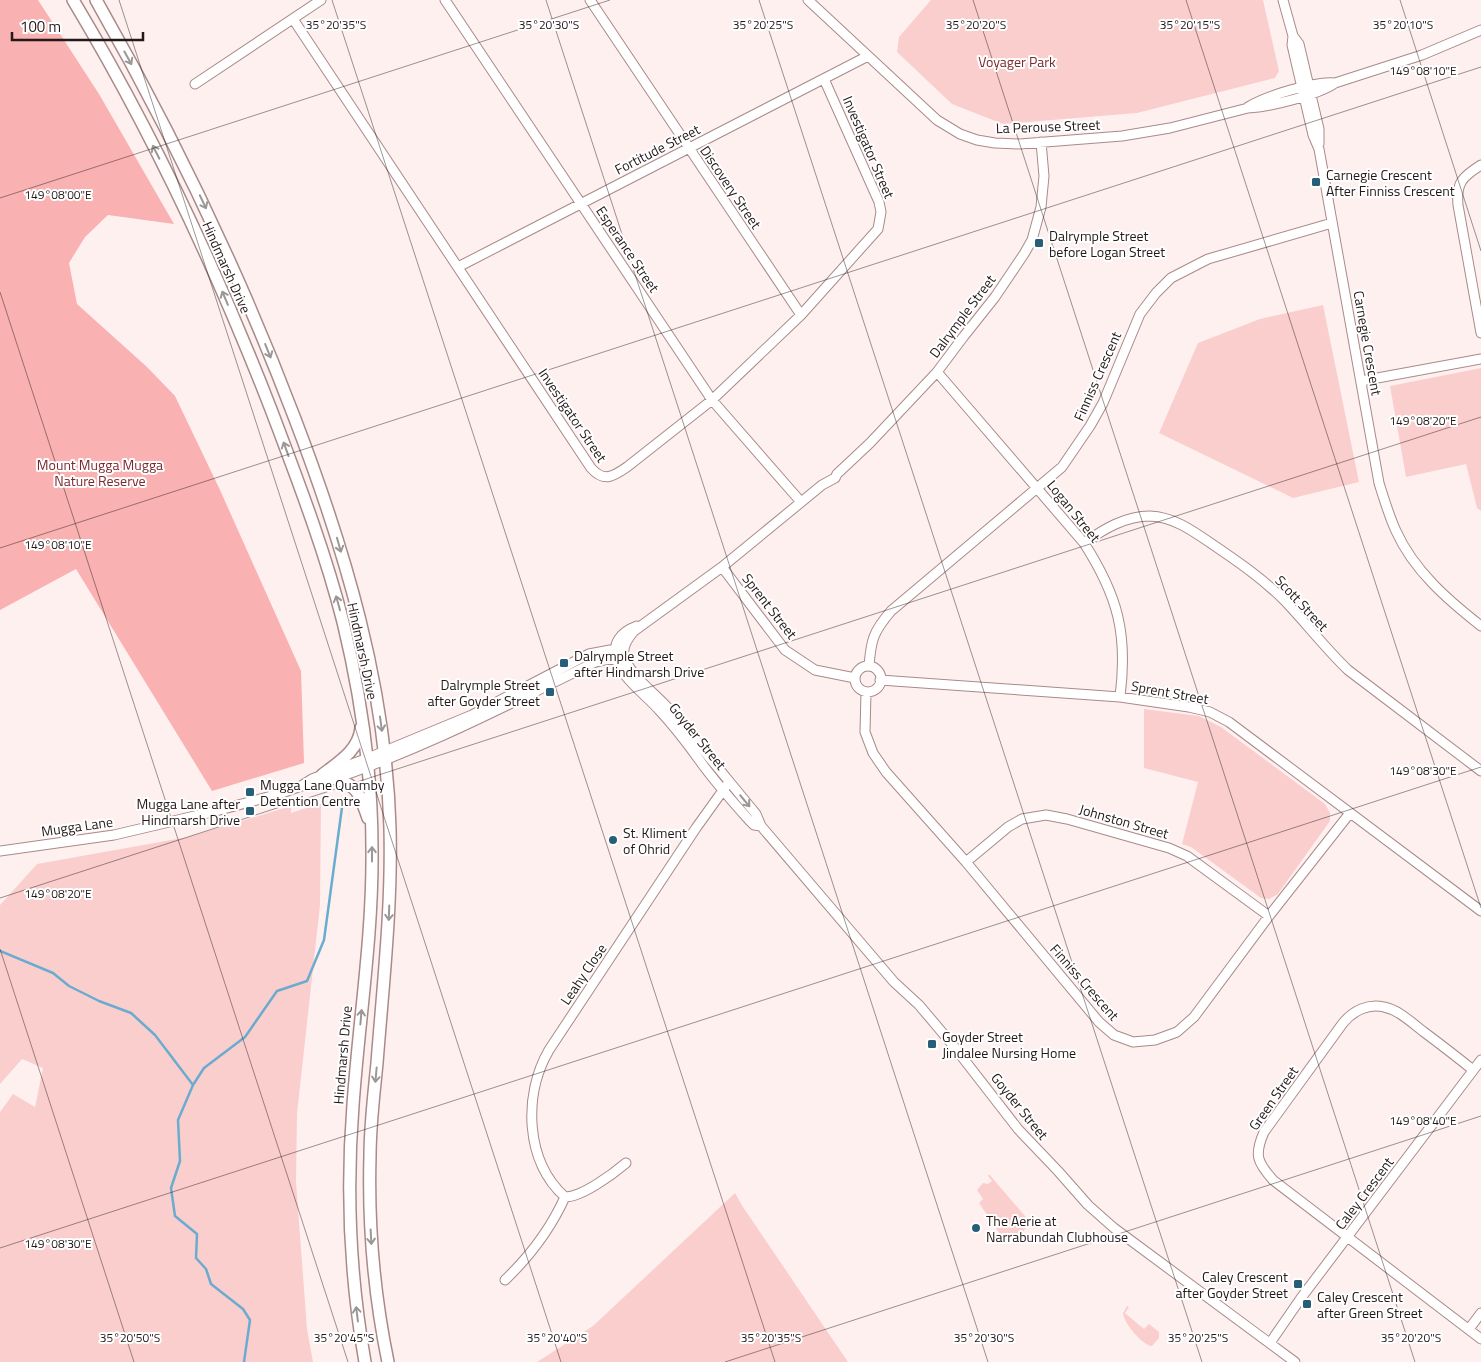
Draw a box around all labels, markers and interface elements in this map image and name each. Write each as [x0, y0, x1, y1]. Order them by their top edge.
scale bar [12, 10, 144, 42]
text: 100 m [20, 15, 61, 38]
text: 35°20'35"S [306, 15, 366, 34]
text: 35°20'30"S [519, 15, 579, 34]
text: 35°20'25"S [733, 15, 793, 34]
text: 35°20'20"S [946, 15, 1006, 34]
text: 35°20'15"S [1160, 15, 1220, 34]
text: 35°20'10"S [1373, 15, 1433, 34]
one-way arrow [123, 50, 133, 65]
park label: Voyager Park [978, 51, 1056, 72]
text: 149°08'10"E [1389, 61, 1457, 80]
street label: Investigator Street [838, 92, 900, 202]
street label: La Perouse Street [995, 114, 1101, 138]
street label: Fortitude Street [611, 118, 703, 180]
street label: Discovery Street [695, 141, 767, 233]
one-way arrow [151, 144, 161, 159]
place label: Carnegie Crescent After Finniss Crescent [1326, 164, 1455, 201]
marker: Carnegie Crescent After Finniss Crescent [1310, 176, 1322, 188]
text: 149°08'00"E [24, 185, 92, 204]
one-way arrow [198, 194, 208, 209]
street label: Esperance Street [591, 202, 665, 297]
street label: Hindmarsh Drive [197, 218, 257, 316]
place label: Dalrymple Street before Logan Street [1049, 225, 1165, 262]
marker: Dalrymple Street before Logan Street [1033, 237, 1045, 249]
street label: Dalrymple Street [924, 270, 1000, 362]
street label: Carnegie Crescent [1348, 289, 1388, 397]
one-way arrow [220, 291, 230, 306]
street label: Finniss Crescent [1068, 328, 1126, 424]
one-way arrow [264, 343, 273, 358]
street label: Investigator Street [534, 364, 612, 466]
text: 149°08'20"E [1389, 411, 1457, 430]
one-way arrow [281, 442, 290, 458]
park label: Mount Mugga Mugga Nature Reserve [37, 454, 163, 491]
street label: Logan Street [1042, 475, 1106, 547]
text: 149°08'10"E [24, 535, 92, 554]
one-way arrow [335, 537, 344, 553]
street label: Sprent Street [738, 569, 802, 643]
street label: Scott Street [1270, 570, 1334, 636]
one-way arrow [332, 596, 342, 612]
street label: Hindmarsh Drive [342, 601, 384, 701]
place label: Dalrymple Street after Hindmarsh Drive [574, 645, 704, 682]
marker: Dalrymple Street after Hindmarsh Drive [558, 657, 570, 669]
place label: Dalrymple Street after Goyder Street [427, 674, 540, 711]
street label: Sprent Street [1130, 675, 1210, 709]
marker: Dalrymple Street after Goyder Street [544, 686, 556, 698]
street label: Goyder Street [664, 698, 732, 774]
one-way arrow [376, 716, 386, 732]
text: 149°08'30"E [1389, 761, 1457, 780]
place label: Mugga Lane Quamby Detention Centre [260, 774, 385, 811]
marker: Mugga Lane Quamby Detention Centre [244, 786, 256, 798]
place label: Mugga Lane after Hindmarsh Drive [136, 793, 240, 830]
one-way arrow [740, 794, 751, 807]
street label: Johnston Street [1077, 798, 1171, 844]
marker: Mugga Lane after Hindmarsh Drive [244, 805, 256, 817]
street label: Mugga Lane [40, 811, 114, 841]
place label: St. Kliment of Ohrid [623, 822, 687, 859]
marker: St. Kliment of Ohrid [607, 834, 619, 846]
one-way arrow [367, 846, 377, 862]
text: 149°08'20"E [24, 884, 92, 903]
one-way arrow [385, 905, 394, 921]
street label: Leahy Close [555, 939, 611, 1009]
street label: Finniss Crescent [1046, 939, 1124, 1025]
street label: Hindmarsh Drive [327, 1005, 357, 1105]
one-way arrow [356, 1009, 366, 1025]
place label: Goyder Street Jindalee Nursing Home [942, 1026, 1076, 1063]
marker: Goyder Street Jindalee Nursing Home [926, 1038, 938, 1050]
street label: Green Street [1243, 1062, 1303, 1134]
one-way arrow [371, 1066, 380, 1082]
street label: Goyder Street [986, 1068, 1054, 1144]
text: 149°08'40"E [1389, 1111, 1457, 1130]
street label: Caley Crescent [1330, 1152, 1398, 1234]
place label: The Aerie at Narrabundah Clubhouse [986, 1210, 1128, 1247]
marker: The Aerie at Narrabundah Clubhouse [970, 1222, 982, 1234]
one-way arrow [367, 1229, 376, 1245]
text: 149°08'30"E [24, 1234, 92, 1253]
place label: Caley Crescent after Goyder Street [1175, 1266, 1288, 1303]
marker: Caley Crescent after Goyder Street [1292, 1278, 1304, 1290]
place label: Caley Crescent after Green Street [1317, 1286, 1423, 1323]
marker: Caley Crescent after Green Street [1301, 1298, 1313, 1310]
one-way arrow [352, 1306, 362, 1322]
text: 35°20'50"S [100, 1328, 160, 1347]
text: 35°20'45"S [314, 1328, 374, 1347]
text: 35°20'40"S [527, 1328, 587, 1347]
text: 35°20'35"S [741, 1328, 801, 1347]
text: 35°20'30"S [954, 1328, 1014, 1347]
text: 35°20'25"S [1168, 1328, 1228, 1347]
text: 35°20'20"S [1381, 1328, 1441, 1347]

